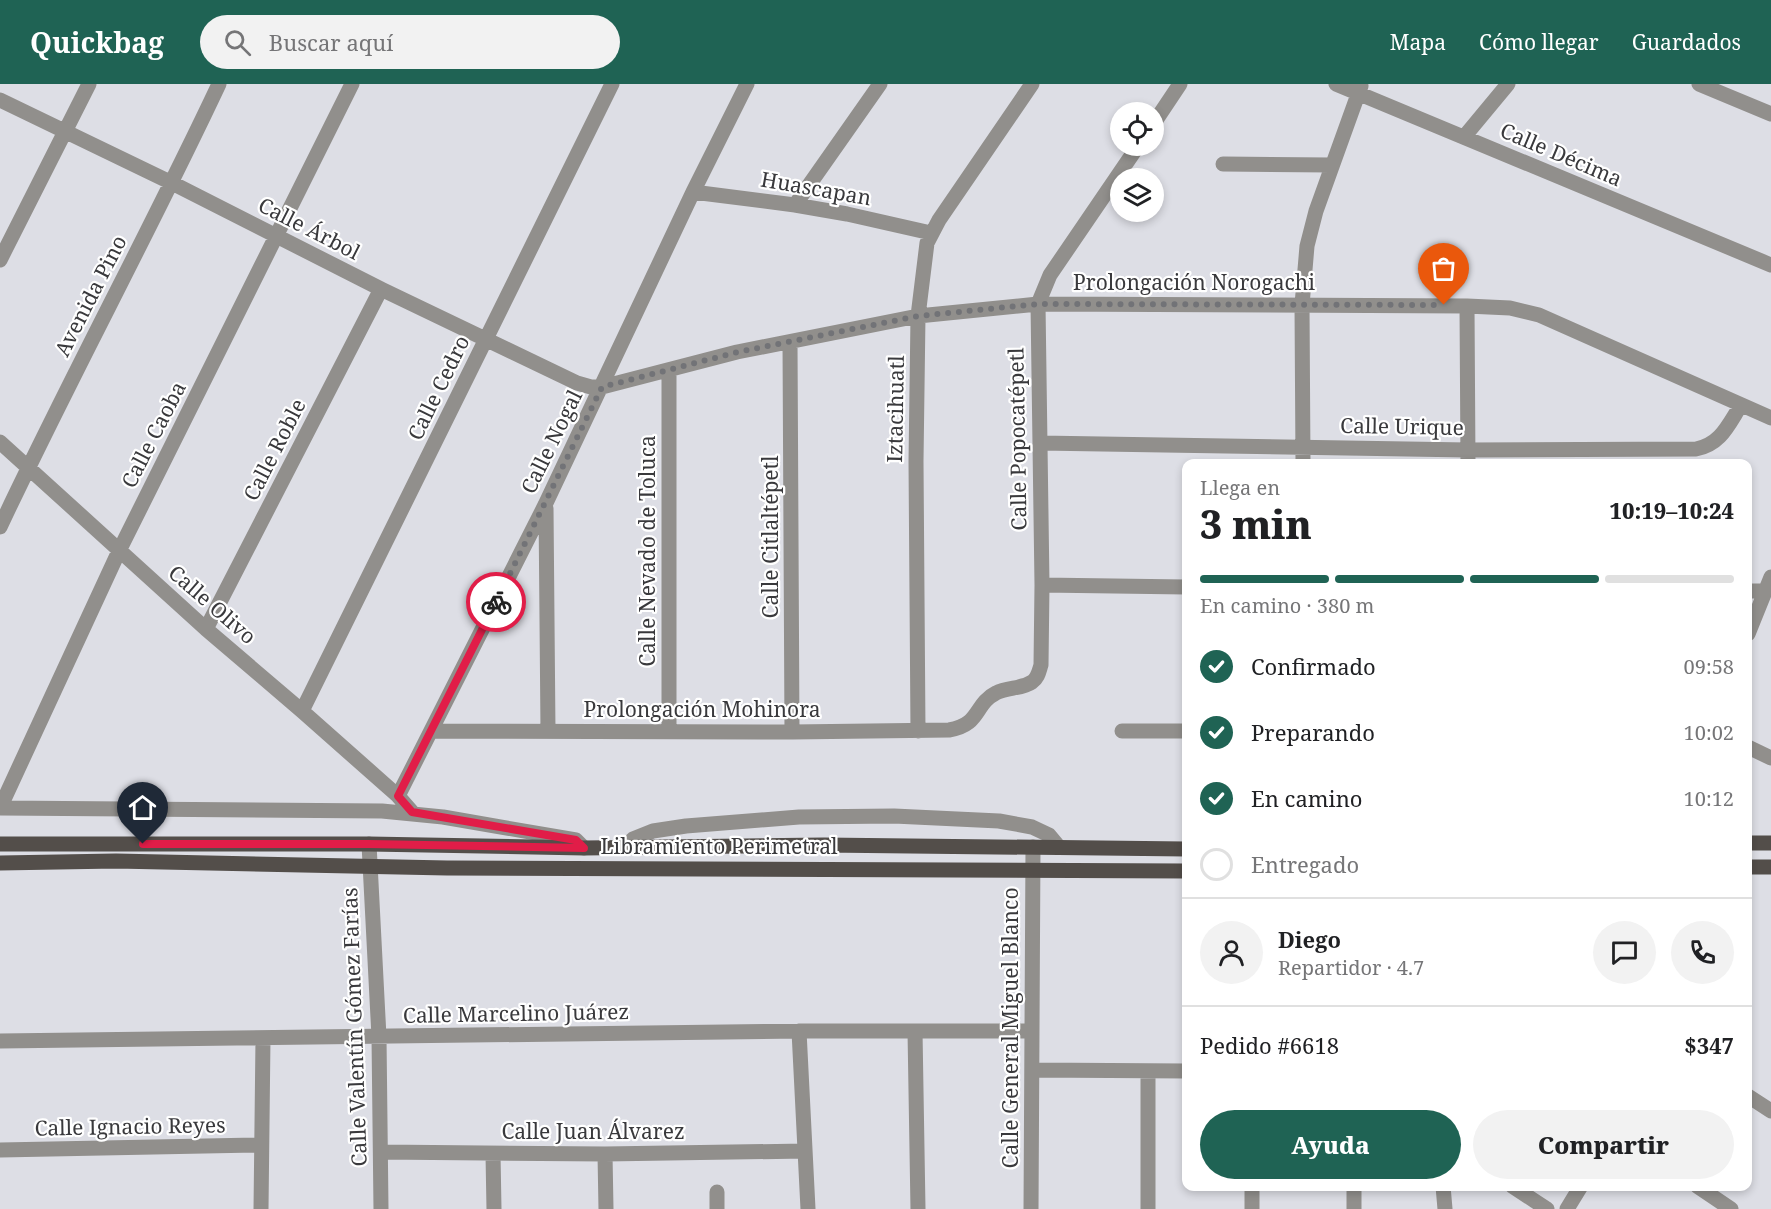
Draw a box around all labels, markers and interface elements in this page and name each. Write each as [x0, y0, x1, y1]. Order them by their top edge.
search box [200, 15, 620, 69]
text: Quickbag [30, 23, 164, 61]
icon: search [221, 26, 254, 59]
text: Buscar aquí [269, 27, 393, 57]
text: Mapa [1390, 28, 1446, 56]
text: Cómo llegar [1479, 28, 1599, 56]
text: Guardados [1632, 28, 1741, 56]
map controls [1110, 102, 1164, 222]
button: locate [1110, 102, 1164, 156]
street label: Calle Décima [1496, 116, 1627, 192]
street label: Huascapan [759, 165, 874, 212]
button: layers [1110, 168, 1164, 222]
street label: Calle Árbol [254, 191, 366, 266]
street label: Avenida Pino [48, 230, 133, 361]
pin [1418, 243, 1469, 305]
icon: bag [1427, 252, 1460, 285]
street label: Prolongación Norogachi [1073, 268, 1315, 296]
street label: Calle Cedro [401, 330, 476, 445]
street label: Calle Popocatépetl [1001, 347, 1033, 531]
street label: Iztacihuatl [880, 355, 910, 463]
street label: Calle Caoba [114, 377, 192, 493]
street label: Calle Nogal [514, 385, 588, 498]
street label: Calle Roble [236, 394, 312, 505]
street label: Calle Urique [1340, 411, 1464, 441]
street label: Calle Nevado de Toluca [633, 435, 661, 667]
street label: Calle Citlaltépetl [756, 455, 784, 618]
text: Llega en [1200, 474, 1280, 501]
text: 10:19–10:24 [1610, 495, 1734, 525]
text: 3 min [1200, 497, 1312, 550]
street label: Calle Olivo [163, 558, 262, 650]
courier [466, 572, 526, 632]
icon: bike [480, 586, 513, 619]
text: En camino · 380 m [1200, 592, 1374, 619]
icon: check [1200, 650, 1233, 683]
text: Confirmado [1251, 651, 1376, 681]
text: 09:58 [1684, 653, 1734, 680]
street label: Prolongación Mohinora [584, 695, 820, 723]
icon: check [1200, 716, 1233, 749]
text: Preparando [1251, 717, 1375, 747]
text: 10:02 [1684, 719, 1734, 746]
pin [117, 782, 168, 844]
icon: check [1200, 782, 1233, 815]
text: En camino [1251, 783, 1363, 813]
text: 10:12 [1684, 785, 1734, 812]
icon: home [126, 791, 159, 824]
street label: Libramiento Perimetral [600, 832, 838, 860]
text: Entregado [1251, 849, 1359, 879]
street label: Calle Valentín Gómez Farías [335, 887, 373, 1167]
street label: Calle General Miguel Blanco [996, 887, 1024, 1169]
button: person [1200, 921, 1263, 984]
button: chat [1593, 921, 1656, 984]
button: phone [1671, 921, 1734, 984]
text: Diego [1278, 924, 1341, 954]
text: Repartidor · 4.7 [1278, 954, 1424, 981]
street label: Calle Marcelino Juárez [403, 997, 629, 1029]
text: Pedido #6618 [1200, 1030, 1339, 1060]
text: $347 [1684, 1030, 1734, 1060]
street label: Calle Ignacio Reyes [34, 1110, 226, 1142]
button: Ayuda [1200, 1110, 1461, 1179]
button: Compartir [1473, 1110, 1734, 1179]
street label: Calle Juan Álvarez [501, 1117, 685, 1145]

